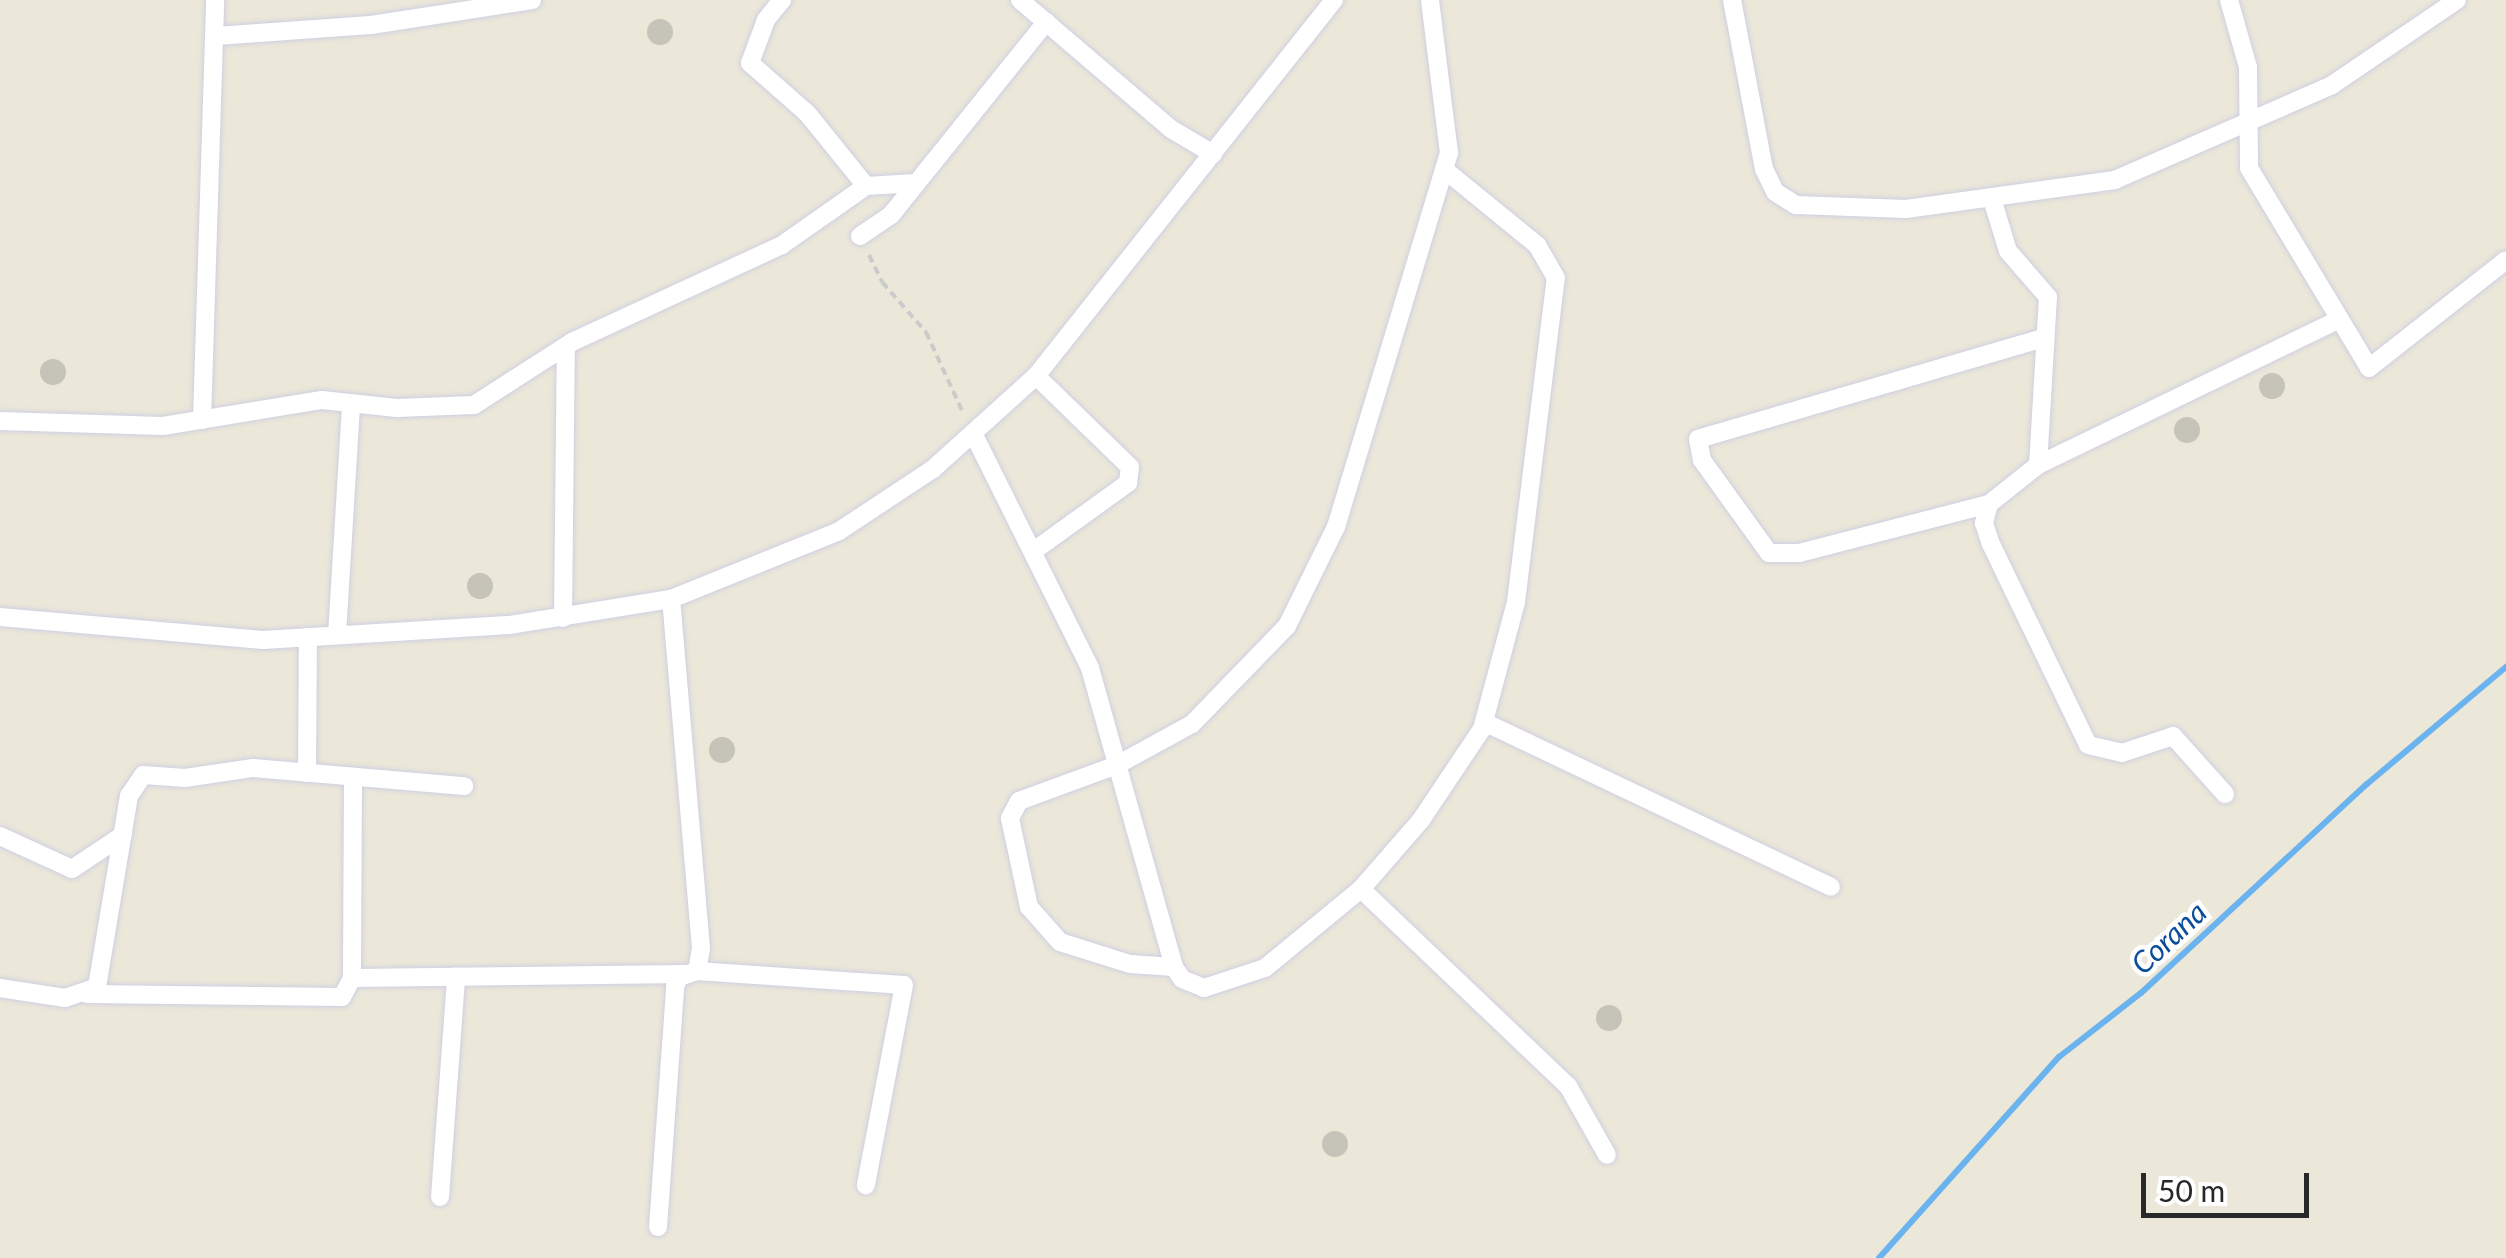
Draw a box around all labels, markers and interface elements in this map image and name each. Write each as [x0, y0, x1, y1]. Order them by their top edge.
water label: Corana [2123, 893, 2213, 981]
scale bar [2146, 1153, 2314, 1215]
text: 50 m [2158, 1172, 2225, 1208]

